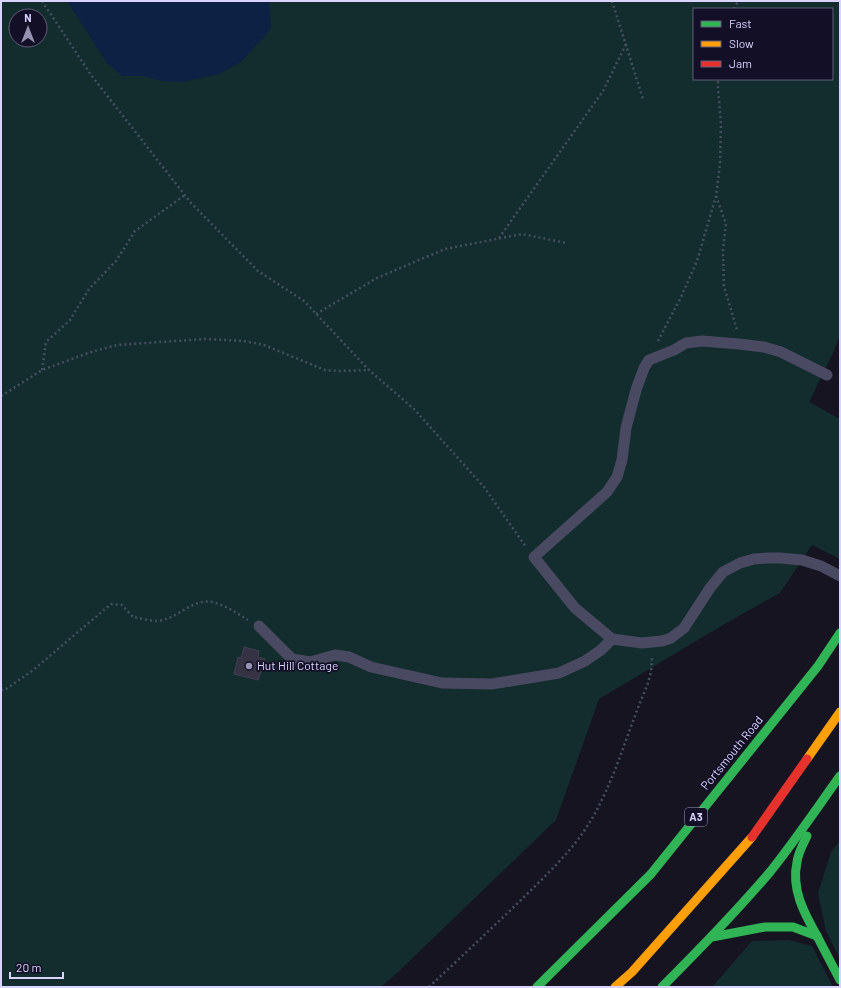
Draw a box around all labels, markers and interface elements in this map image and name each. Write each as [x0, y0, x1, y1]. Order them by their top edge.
north arrow [8, 8, 48, 48]
legend [693, 8, 833, 80]
text: N [24, 11, 32, 24]
text: Fast [729, 16, 752, 30]
text: Slow [729, 36, 754, 50]
text: Jam [729, 56, 752, 70]
place label: Hut Hill Cottage [257, 658, 338, 672]
marker: Hut Hill Cottage [244, 661, 254, 671]
street label: Portsmouth Road [697, 713, 765, 792]
road number: A3 [685, 808, 707, 826]
scale bar [10, 954, 63, 980]
text: 20 m [16, 960, 42, 974]

